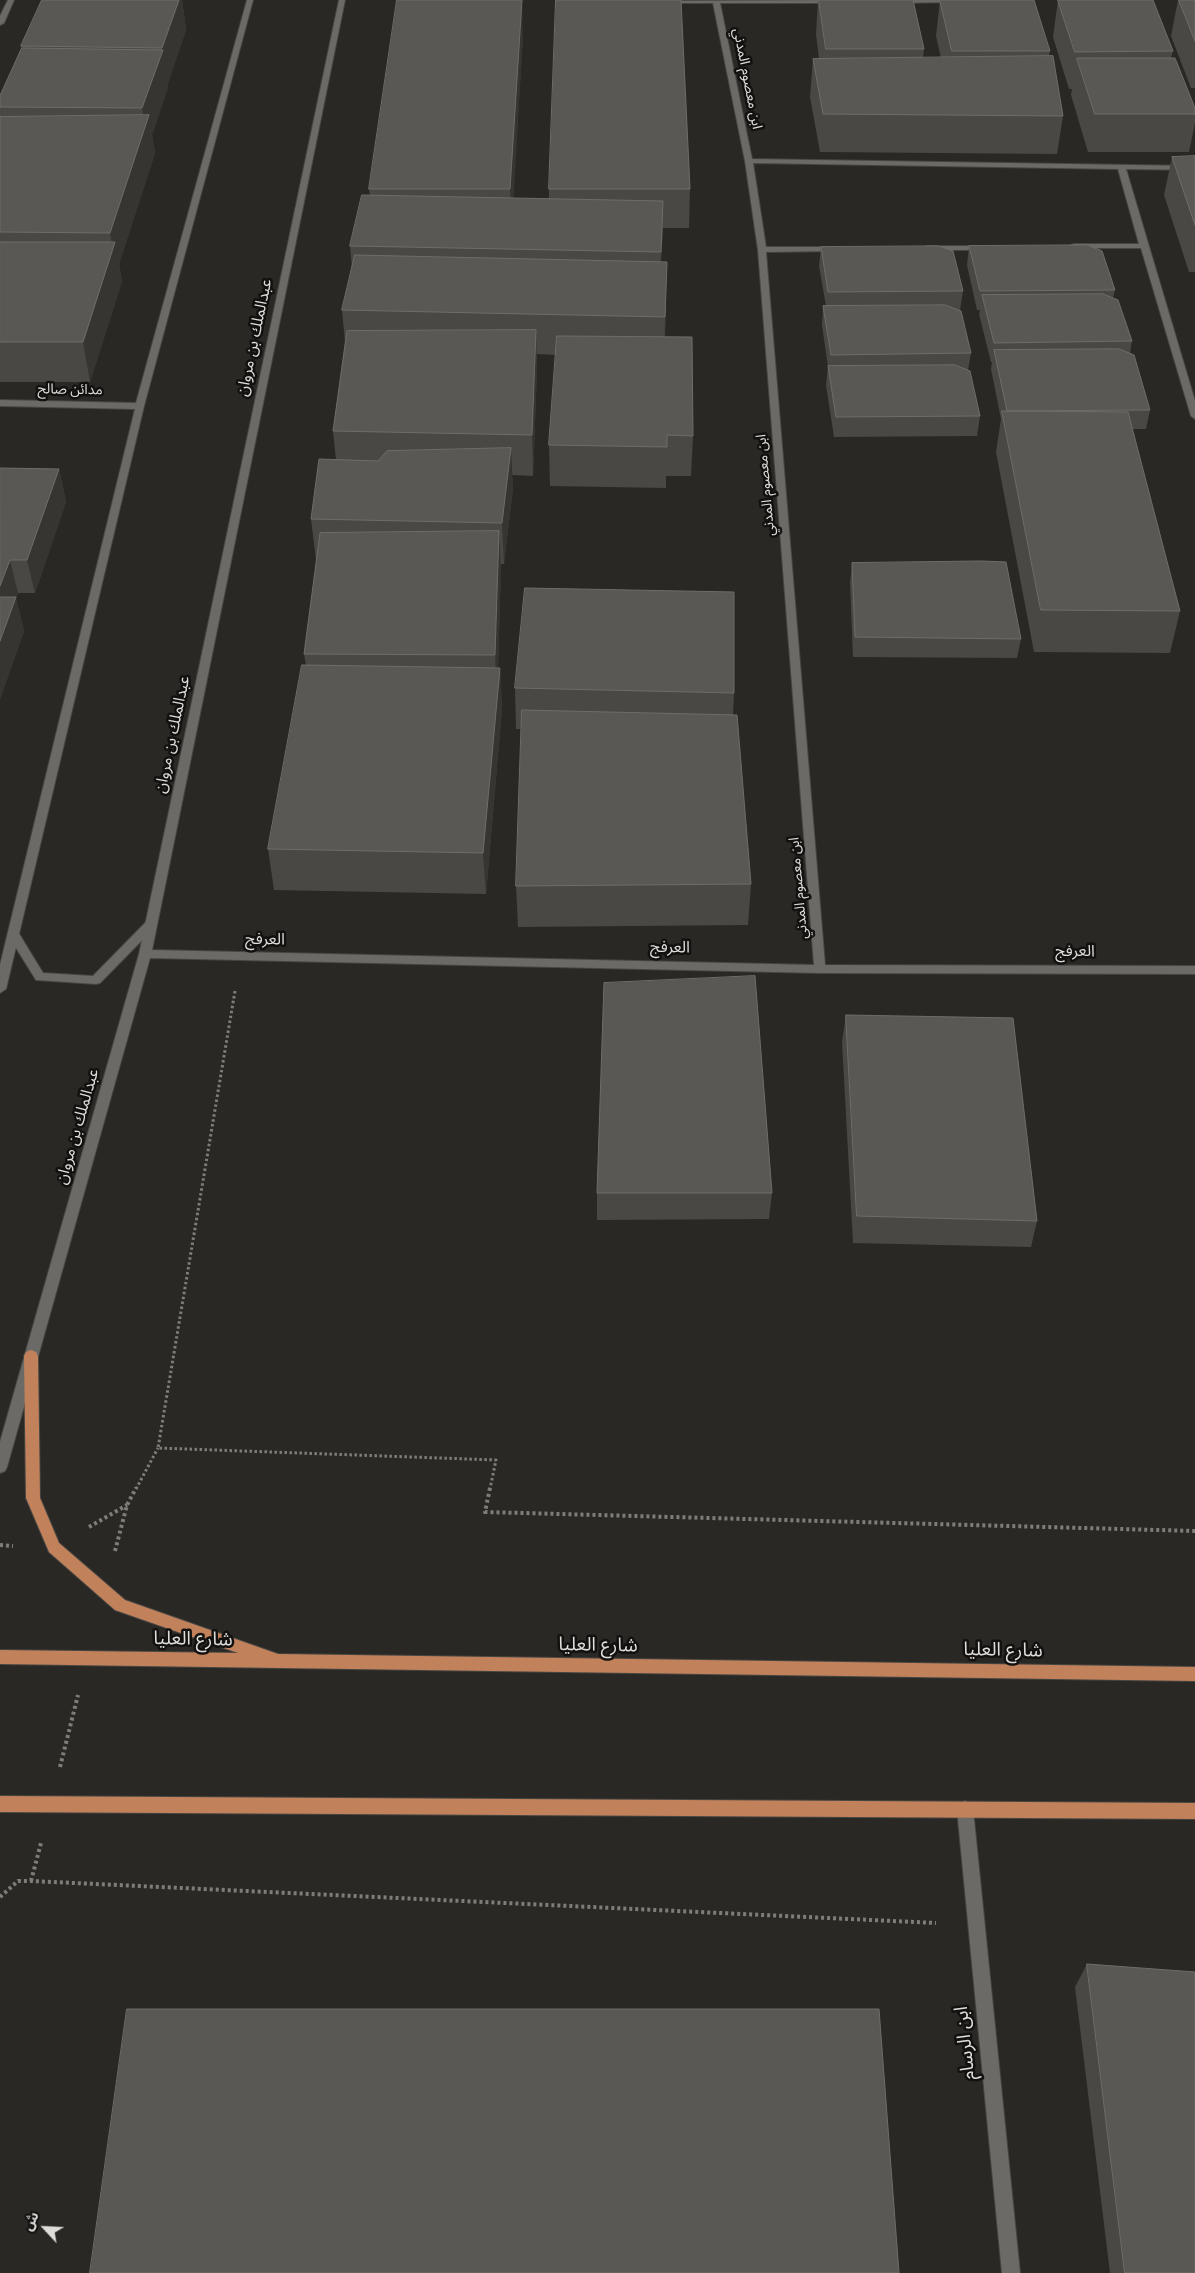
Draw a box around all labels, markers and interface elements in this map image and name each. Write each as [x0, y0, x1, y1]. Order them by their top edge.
street label: ابن معصوم المدني [728, 27, 764, 131]
street label: عبدالملك بن مروان [234, 278, 278, 398]
street label: مدائن صالح [37, 382, 103, 400]
street label: ابن معصوم المدني [754, 433, 780, 537]
street label: عبدالملك بن مروان [152, 675, 196, 795]
street label: ابن معصوم المدني [787, 836, 813, 940]
street label: العرفج [245, 931, 285, 951]
street label: العرفج [650, 939, 690, 959]
street label: العرفج [1055, 943, 1095, 963]
street label: عبدالملك بن مروان [53, 1067, 105, 1187]
street label: شارع العليا [153, 1629, 233, 1653]
street label: شارع العليا [558, 1635, 638, 1659]
street label: شارع العليا [963, 1640, 1043, 1664]
street label: ابن الرسام [952, 2005, 982, 2081]
north arrow [20, 2203, 70, 2253]
text: ش [17, 2208, 45, 2235]

